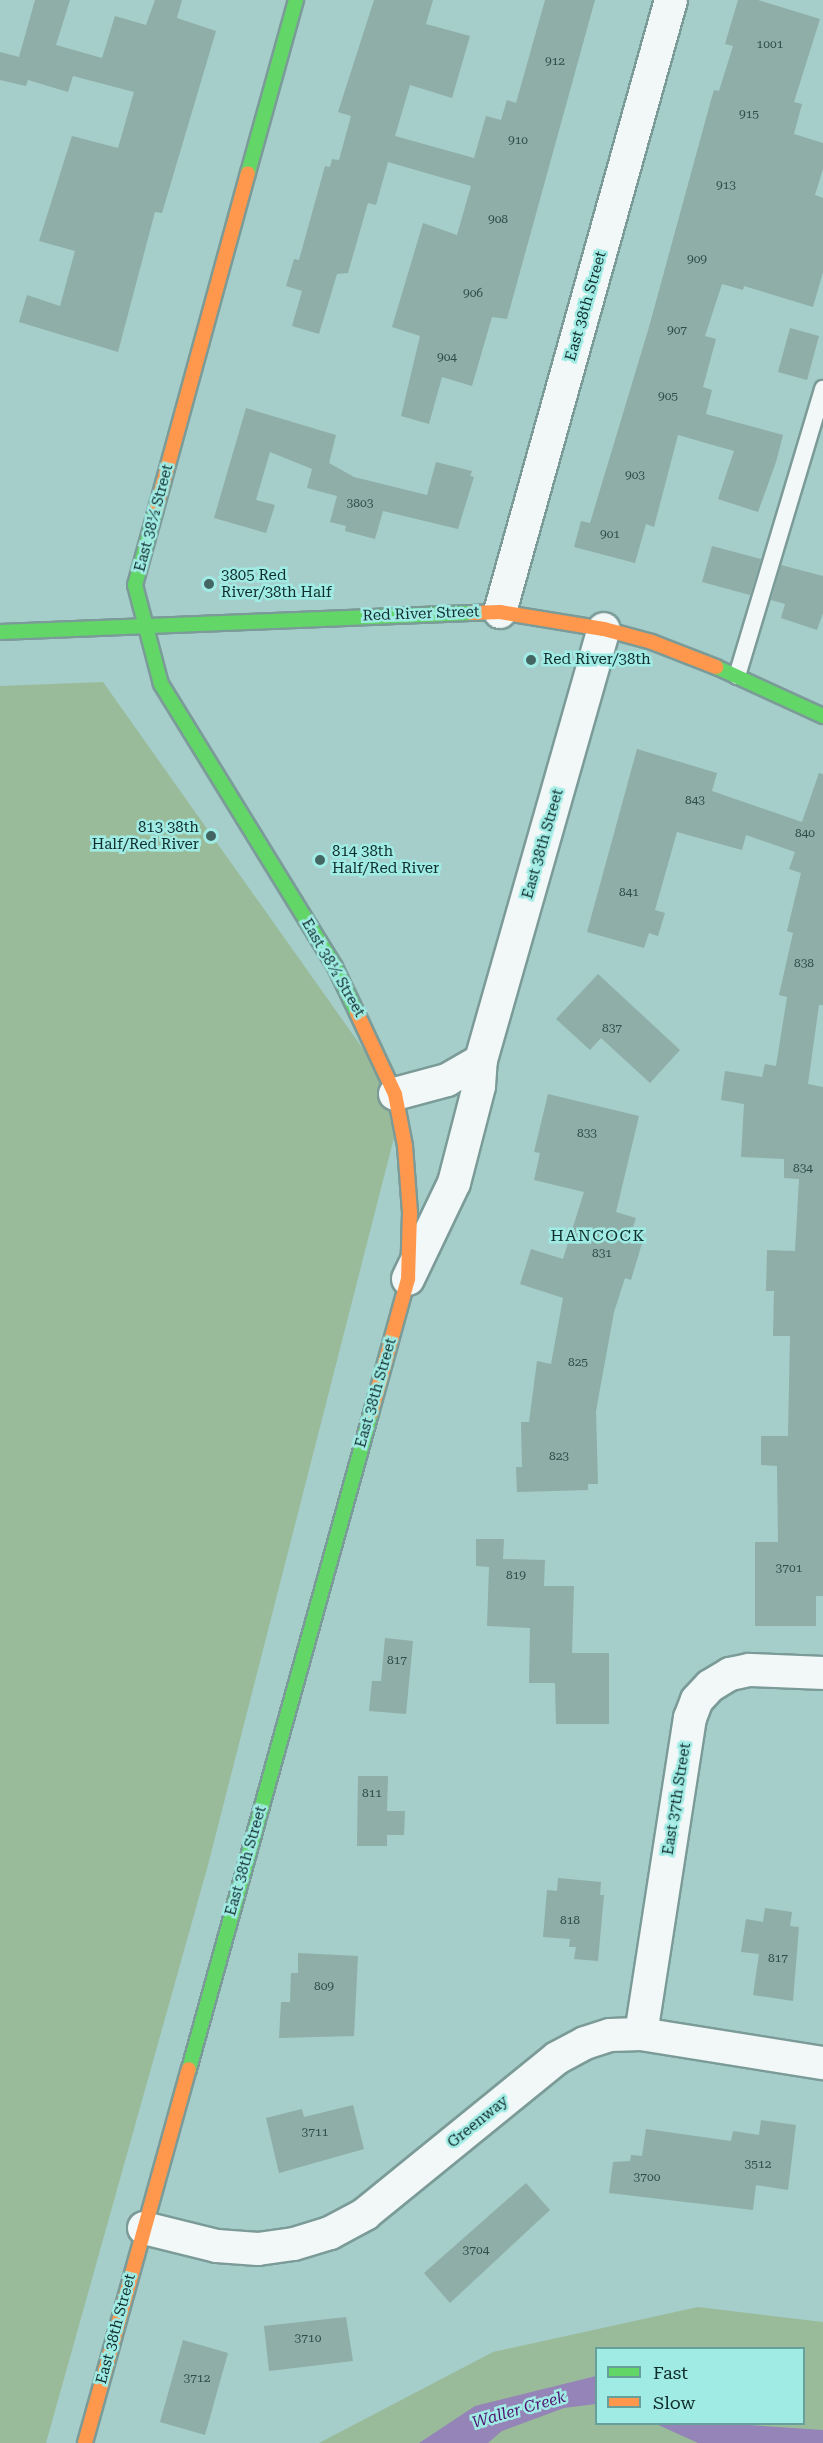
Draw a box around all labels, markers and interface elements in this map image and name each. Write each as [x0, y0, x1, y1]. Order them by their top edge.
house number: 1001 [757, 38, 783, 52]
house number: 912 [545, 55, 565, 69]
house number: 915 [739, 108, 759, 122]
house number: 910 [508, 134, 528, 148]
house number: 913 [716, 179, 736, 193]
house number: 908 [488, 213, 508, 227]
street label: East 38th Street [562, 249, 610, 363]
house number: 909 [687, 253, 707, 267]
house number: 906 [463, 287, 483, 301]
house number: 907 [667, 324, 687, 338]
house number: 904 [437, 351, 457, 365]
house number: 905 [658, 390, 678, 404]
street label: East 38½ Street [131, 462, 177, 574]
house number: 903 [625, 469, 645, 483]
house number: 3803 [347, 497, 373, 511]
house number: 901 [600, 528, 620, 542]
place label: 3805 Red River/38th Half [221, 566, 331, 601]
marker: 3805 Red River/38th Half [202, 577, 216, 591]
street label: Red River Street [362, 603, 480, 625]
place label: Red River/38th [543, 651, 651, 669]
marker: Red River/38th [524, 653, 538, 667]
street label: East 38th Street [519, 787, 567, 901]
house number: 843 [685, 794, 705, 808]
place label: 813 38th Half/Red River [92, 818, 199, 853]
house number: 840 [795, 827, 815, 841]
marker: 813 38th Half/Red River [204, 829, 218, 843]
place label: 814 38th Half/Red River [332, 842, 439, 877]
marker: 814 38th Half/Red River [313, 853, 327, 867]
house number: 841 [619, 886, 639, 900]
street label: East 38½ Street [298, 916, 368, 1020]
house number: 838 [794, 957, 814, 971]
house number: 837 [602, 1022, 622, 1036]
house number: 833 [577, 1127, 597, 1141]
house number: 834 [793, 1162, 813, 1176]
district label: HANCOCK [550, 1226, 646, 1246]
house number: 831 [592, 1247, 612, 1261]
street label: East 38th Street [352, 1336, 400, 1450]
house number: 825 [568, 1356, 588, 1370]
house number: 823 [549, 1450, 569, 1464]
house number: 3701 [776, 1562, 802, 1576]
house number: 819 [506, 1569, 526, 1583]
house number: 817 [387, 1654, 407, 1668]
street label: East 37th Street [659, 1742, 695, 1856]
house number: 811 [362, 1787, 382, 1801]
street label: East 38th Street [222, 1804, 270, 1918]
house number: 818 [560, 1914, 580, 1928]
house number: 817 [768, 1952, 788, 1966]
house number: 809 [314, 1980, 334, 1994]
street label: Greenway [444, 2092, 512, 2152]
house number: 3711 [302, 2126, 328, 2140]
house number: 3512 [745, 2158, 771, 2172]
house number: 3700 [634, 2171, 660, 2185]
house number: 3704 [463, 2244, 489, 2258]
street label: East 38th Street [93, 2272, 139, 2386]
house number: 3710 [295, 2332, 321, 2346]
legend [595, 2347, 805, 2425]
text: Fast [653, 2362, 688, 2383]
house number: 3712 [184, 2372, 210, 2386]
water label: Waller Creek [470, 2388, 568, 2432]
text: Slow [653, 2392, 695, 2413]

